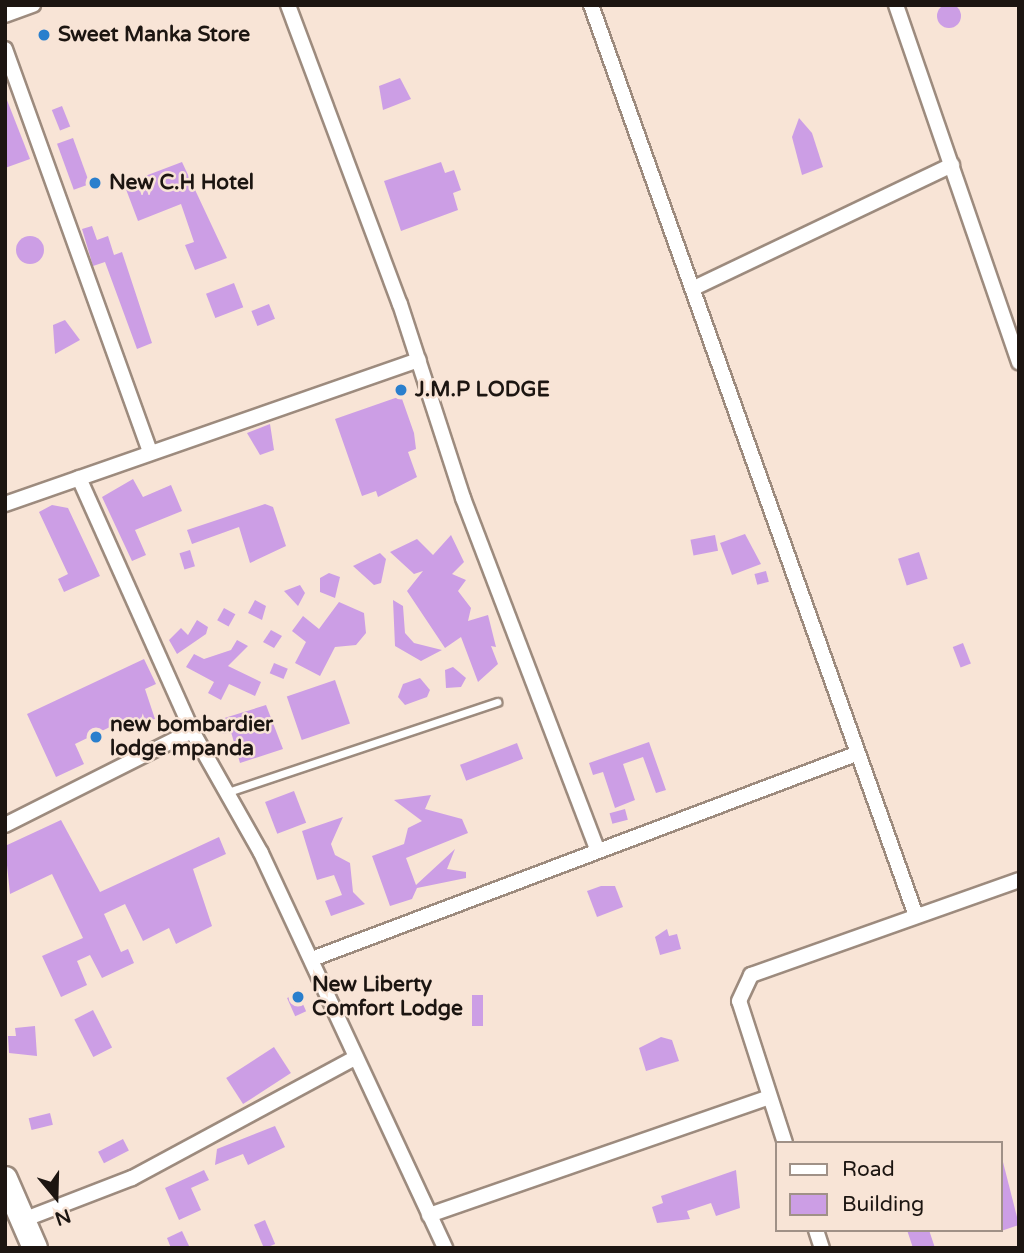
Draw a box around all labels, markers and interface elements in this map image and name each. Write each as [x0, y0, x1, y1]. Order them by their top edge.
place label: Sweet Manka Store [58, 22, 250, 48]
marker: Sweet Manka Store [36, 27, 52, 43]
place label: New C.H Hotel [109, 170, 254, 196]
marker: New C.H Hotel [87, 175, 103, 191]
place label: J.M.P LODGE [415, 377, 550, 403]
marker: J.M.P LODGE [393, 382, 409, 398]
place label: new bombardier lodge mpanda [110, 712, 273, 762]
marker: new bombardier lodge mpanda [88, 729, 104, 745]
place label: New Liberty Comfort Lodge [312, 972, 463, 1022]
marker: New Liberty Comfort Lodge [290, 989, 306, 1005]
legend [776, 1141, 1003, 1232]
text: Road [842, 1157, 895, 1182]
north arrow [21, 1162, 91, 1232]
text: Building [842, 1192, 924, 1217]
text: N [52, 1204, 74, 1230]

